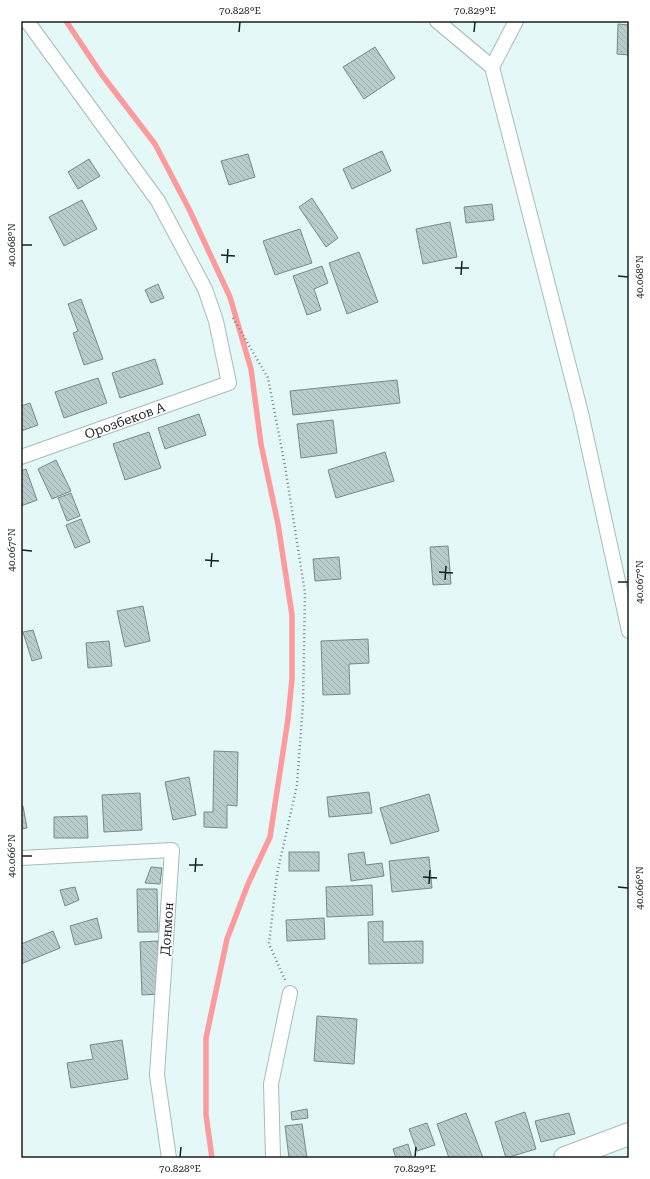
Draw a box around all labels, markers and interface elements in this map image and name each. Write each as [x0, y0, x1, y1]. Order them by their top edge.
text: 70.828°E [219, 5, 261, 16]
text: 70.829°E [454, 5, 496, 16]
text: 40.068°N [6, 223, 17, 267]
text: 40.068°N [634, 255, 645, 299]
street label: Орозбеков А [82, 399, 167, 441]
text: 40.067°N [6, 528, 17, 572]
text: 40.067°N [634, 560, 645, 604]
text: 40.066°N [6, 834, 17, 878]
text: 40.066°N [634, 866, 645, 910]
street label: Донмон [158, 902, 176, 956]
text: 70.828°E [159, 1163, 201, 1174]
text: 70.829°E [394, 1163, 436, 1174]

